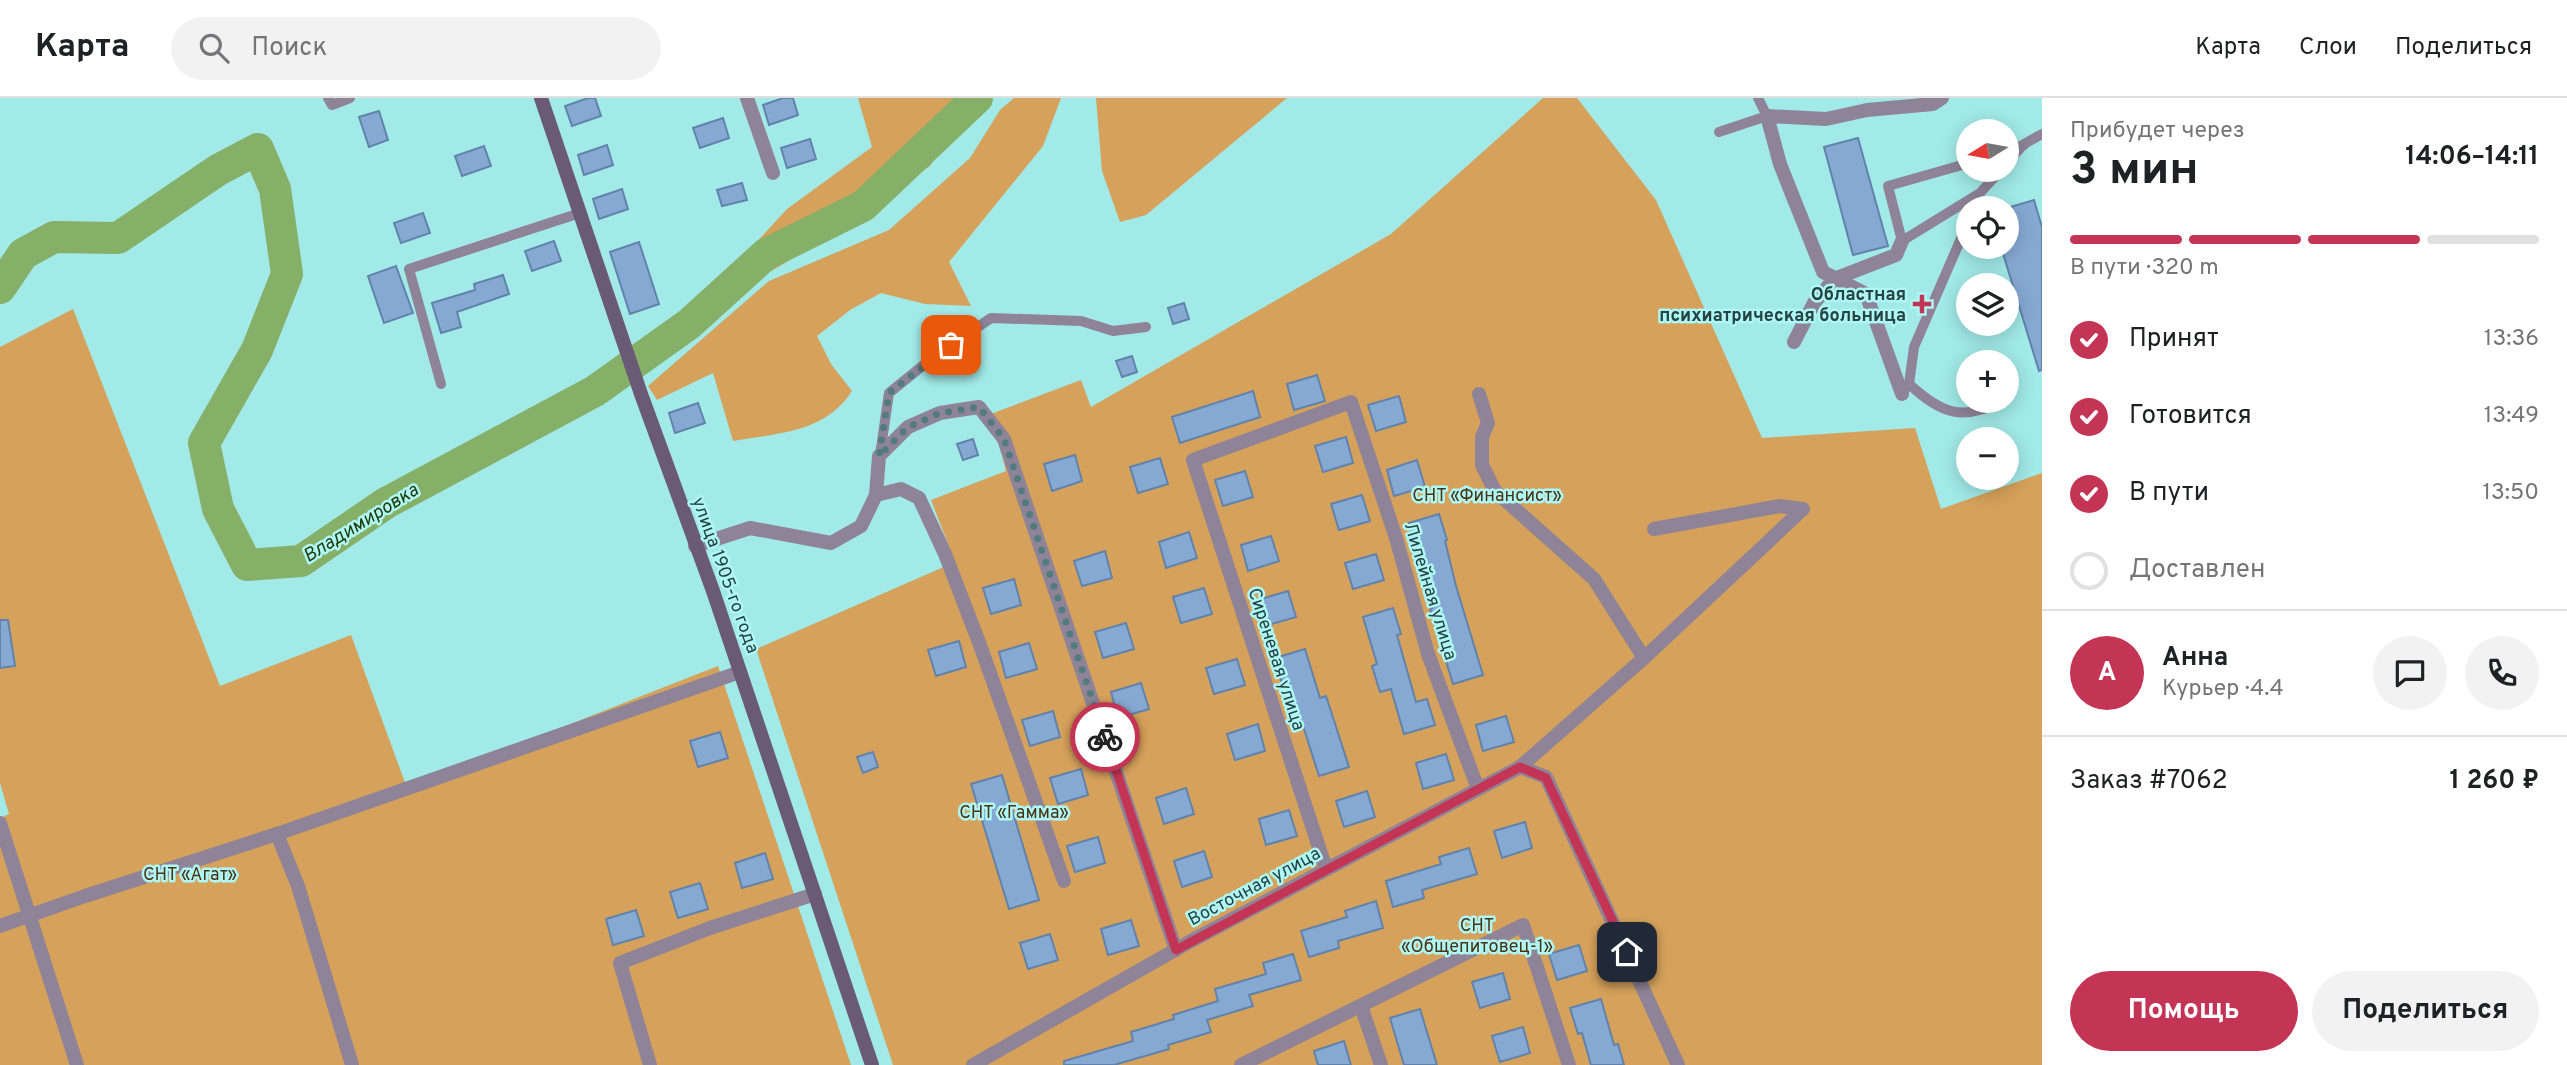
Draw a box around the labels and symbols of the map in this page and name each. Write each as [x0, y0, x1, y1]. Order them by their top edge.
north arrow [1956, 119, 2020, 182]
place label: Областная психиатрическая больница [1659, 284, 1906, 328]
marker: Областная психиатрическая больница [1912, 294, 1932, 314]
pin [921, 315, 981, 375]
water label: Владимировка [299, 479, 423, 569]
park label: СНТ «Финансист» [1412, 485, 1562, 508]
street label: улица 1905-го года [686, 494, 764, 657]
street label: Лилейная улица [1398, 520, 1461, 663]
street label: Сиреневая улица [1242, 585, 1309, 734]
courier [1070, 702, 1140, 772]
park label: СНТ «Гамма» [959, 802, 1069, 825]
street label: Восточная улица [1185, 843, 1325, 932]
park label: СНТ «Агат» [143, 864, 237, 887]
park label: СНТ «Общепитовец-1» [1401, 915, 1553, 959]
pin [1597, 922, 1657, 982]

